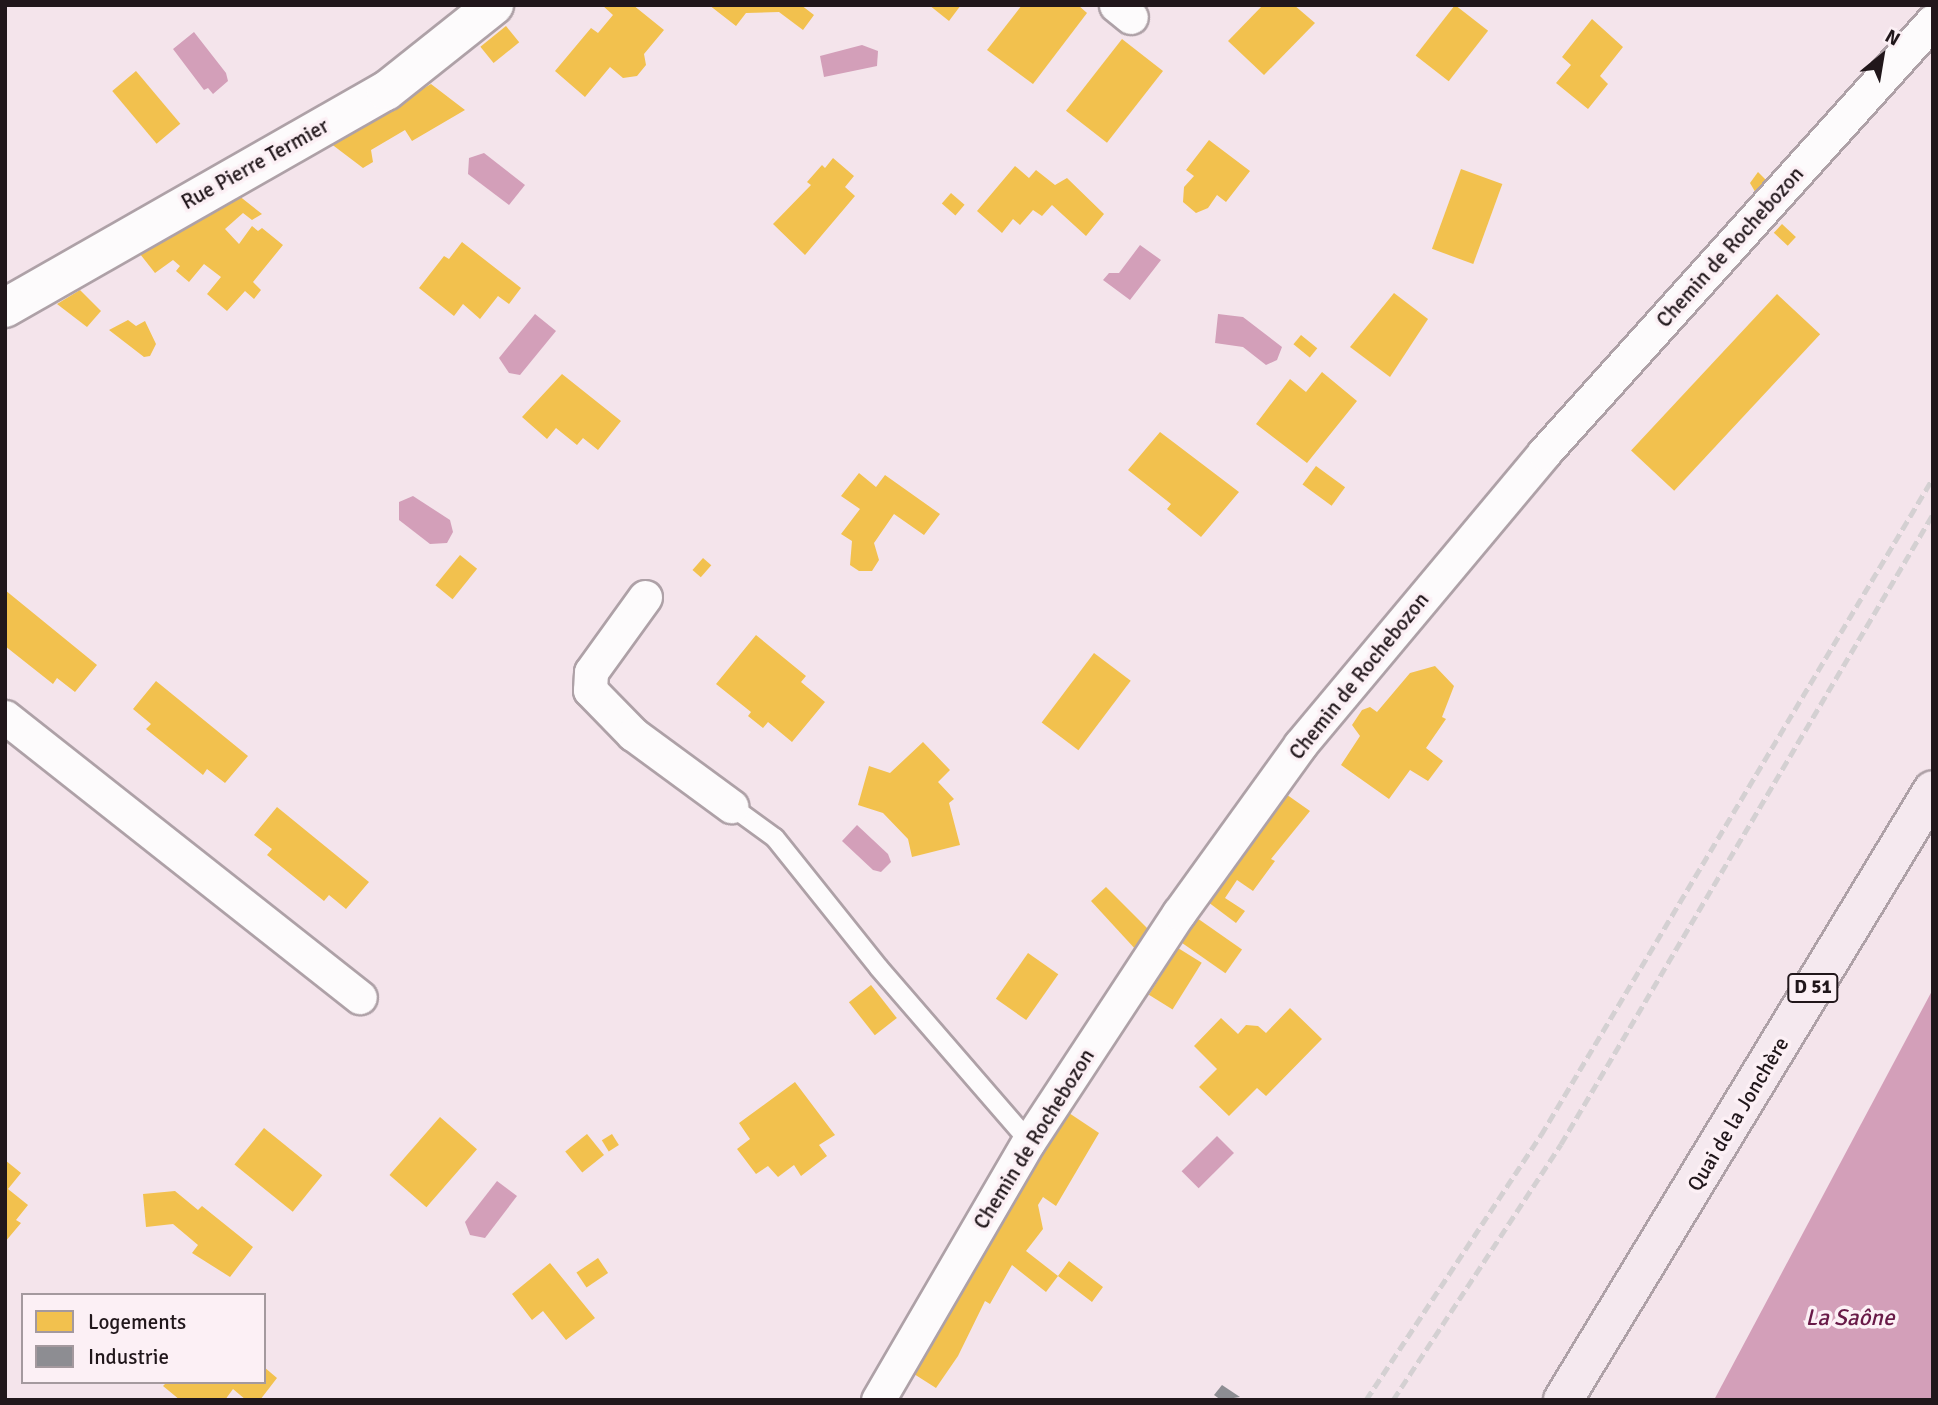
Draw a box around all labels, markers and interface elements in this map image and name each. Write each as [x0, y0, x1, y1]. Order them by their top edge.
north arrow [1847, 21, 1917, 91]
text: N [1881, 24, 1904, 52]
street label: Rue Pierre Termier [177, 113, 333, 215]
street label: Chemin de Rochebozon [1651, 161, 1809, 333]
street label: Chemin de Rochebozon [1284, 587, 1434, 765]
road number: D 51 [1787, 972, 1839, 1004]
street label: Quai de la Jonchère [1682, 1032, 1794, 1196]
street label: Chemin de Rochebozon [968, 1044, 1100, 1234]
legend [21, 1293, 266, 1384]
water label: La Saône [1806, 1304, 1894, 1332]
text: Logements [88, 1309, 186, 1335]
text: Industrie [88, 1344, 169, 1370]

